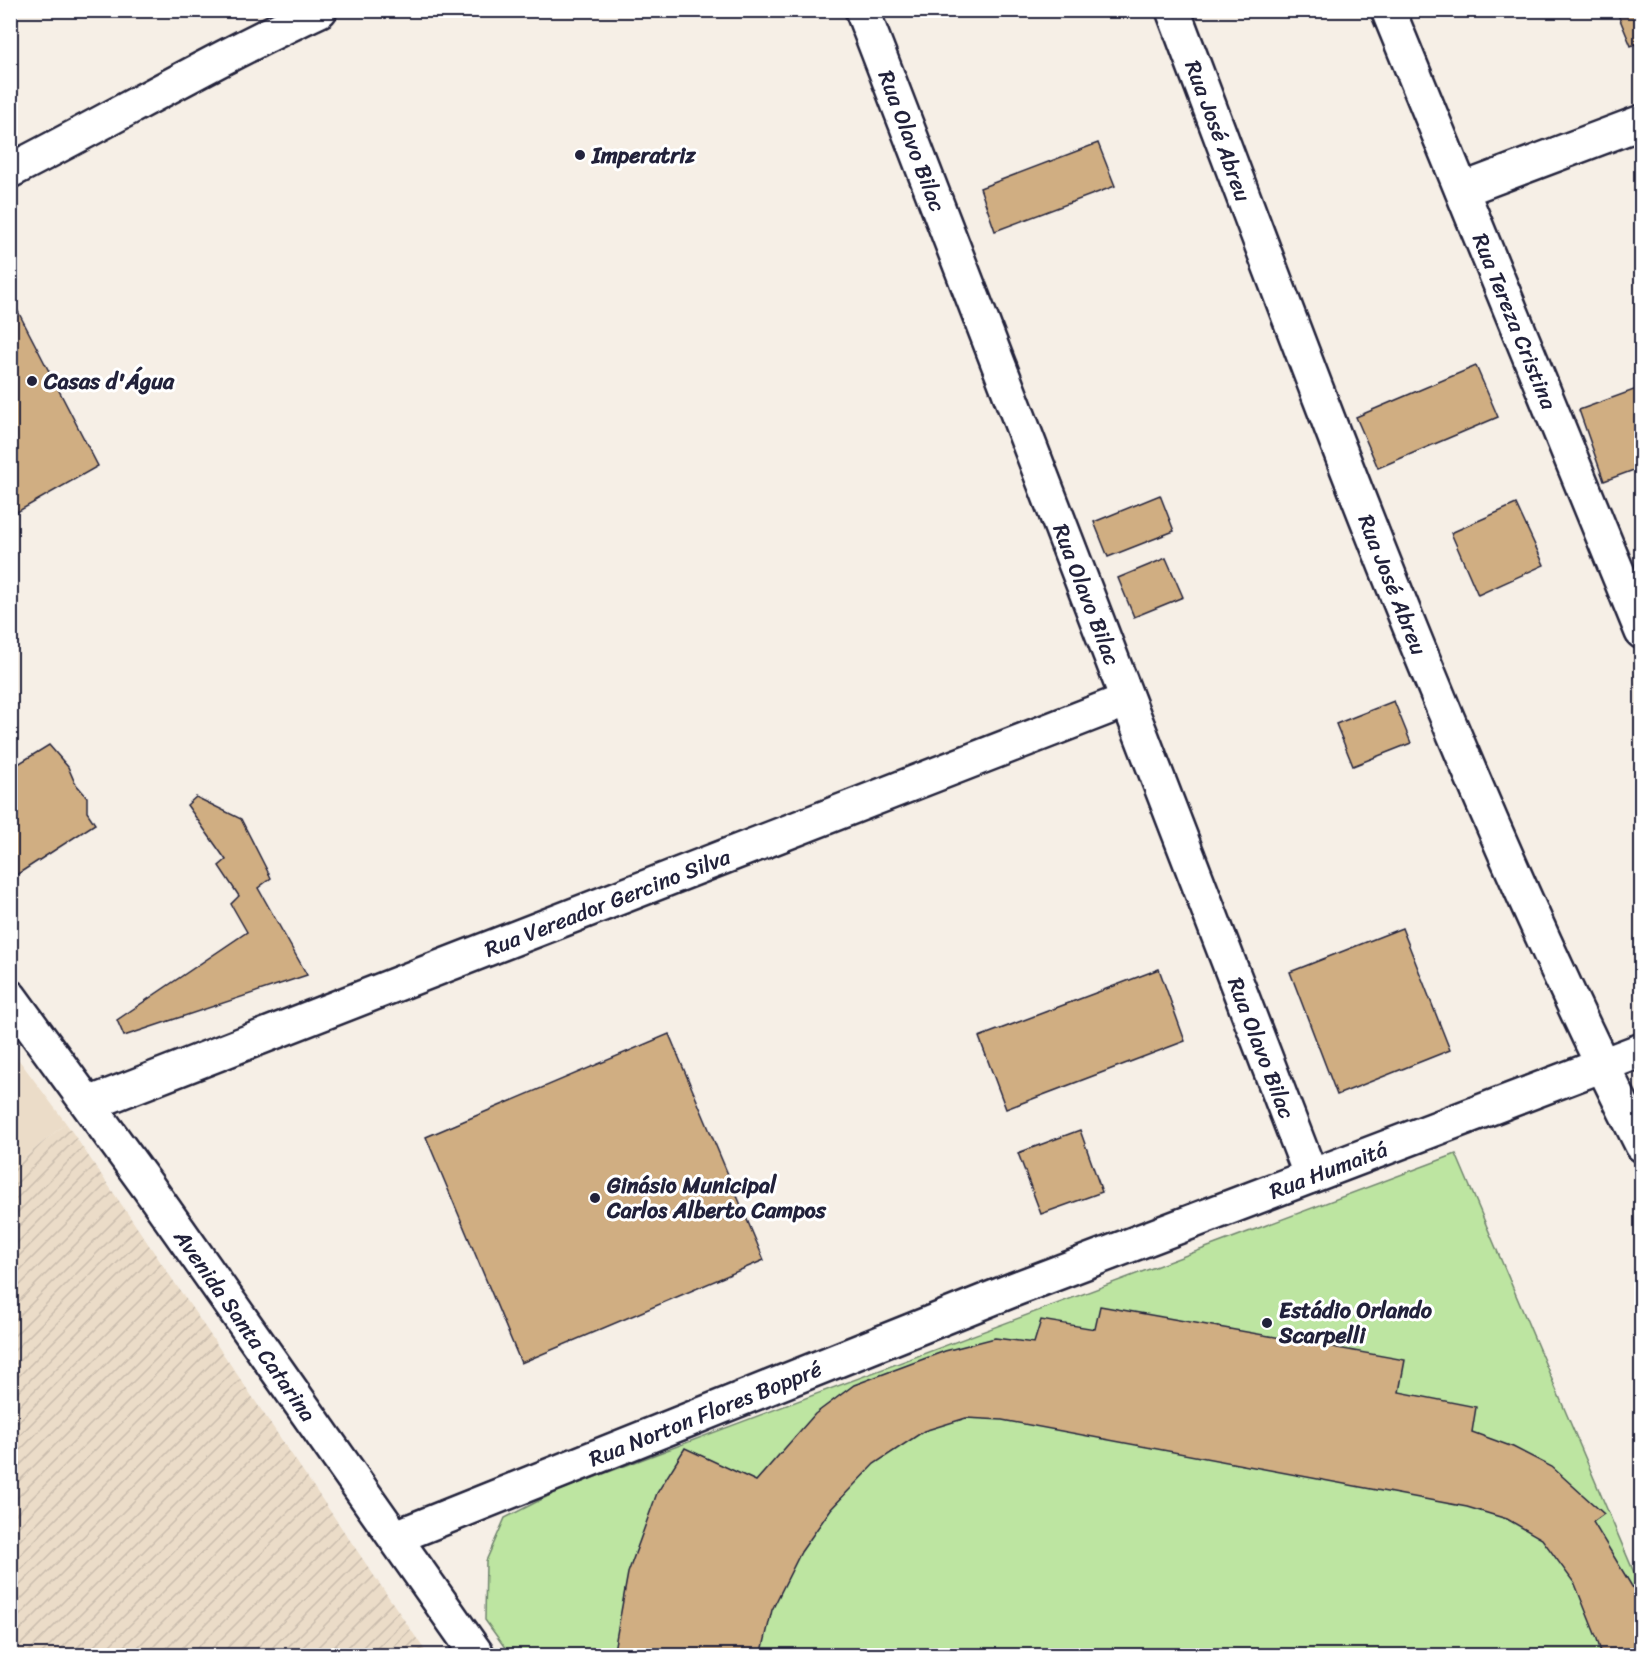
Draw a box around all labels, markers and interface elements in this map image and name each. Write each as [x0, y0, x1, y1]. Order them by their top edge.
street label: Rua José Abreu [1174, 54, 1263, 207]
street label: Rua Olavo Bilac [867, 64, 957, 217]
place label: Imperatriz [591, 136, 696, 175]
marker: Imperatriz [573, 148, 587, 162]
street label: Rua Tereza Cristina [1462, 227, 1569, 416]
place label: Casas d'Água [43, 362, 175, 401]
marker: Casas d'Água [25, 374, 39, 388]
street label: Rua José Abreu [1347, 508, 1439, 661]
street label: Rua Olavo Bilac [1042, 518, 1132, 671]
street label: Rua Vereador Gercino Silva [478, 836, 737, 968]
street label: Rua Olavo Bilac [1217, 971, 1307, 1124]
street label: Rua Humaitá [1263, 1129, 1393, 1210]
place label: Ginásio Municipal Carlos Alberto Campos [606, 1166, 827, 1230]
marker: Ginásio Municipal Carlos Alberto Campos [588, 1191, 602, 1205]
street label: Avenida Santa Catarina [163, 1220, 327, 1430]
place label: Estádio Orlando Scarpelli [1278, 1291, 1433, 1355]
marker: Estádio Orlando Scarpelli [1260, 1316, 1274, 1330]
street label: Rua Norton Flores Boppré [583, 1349, 828, 1477]

